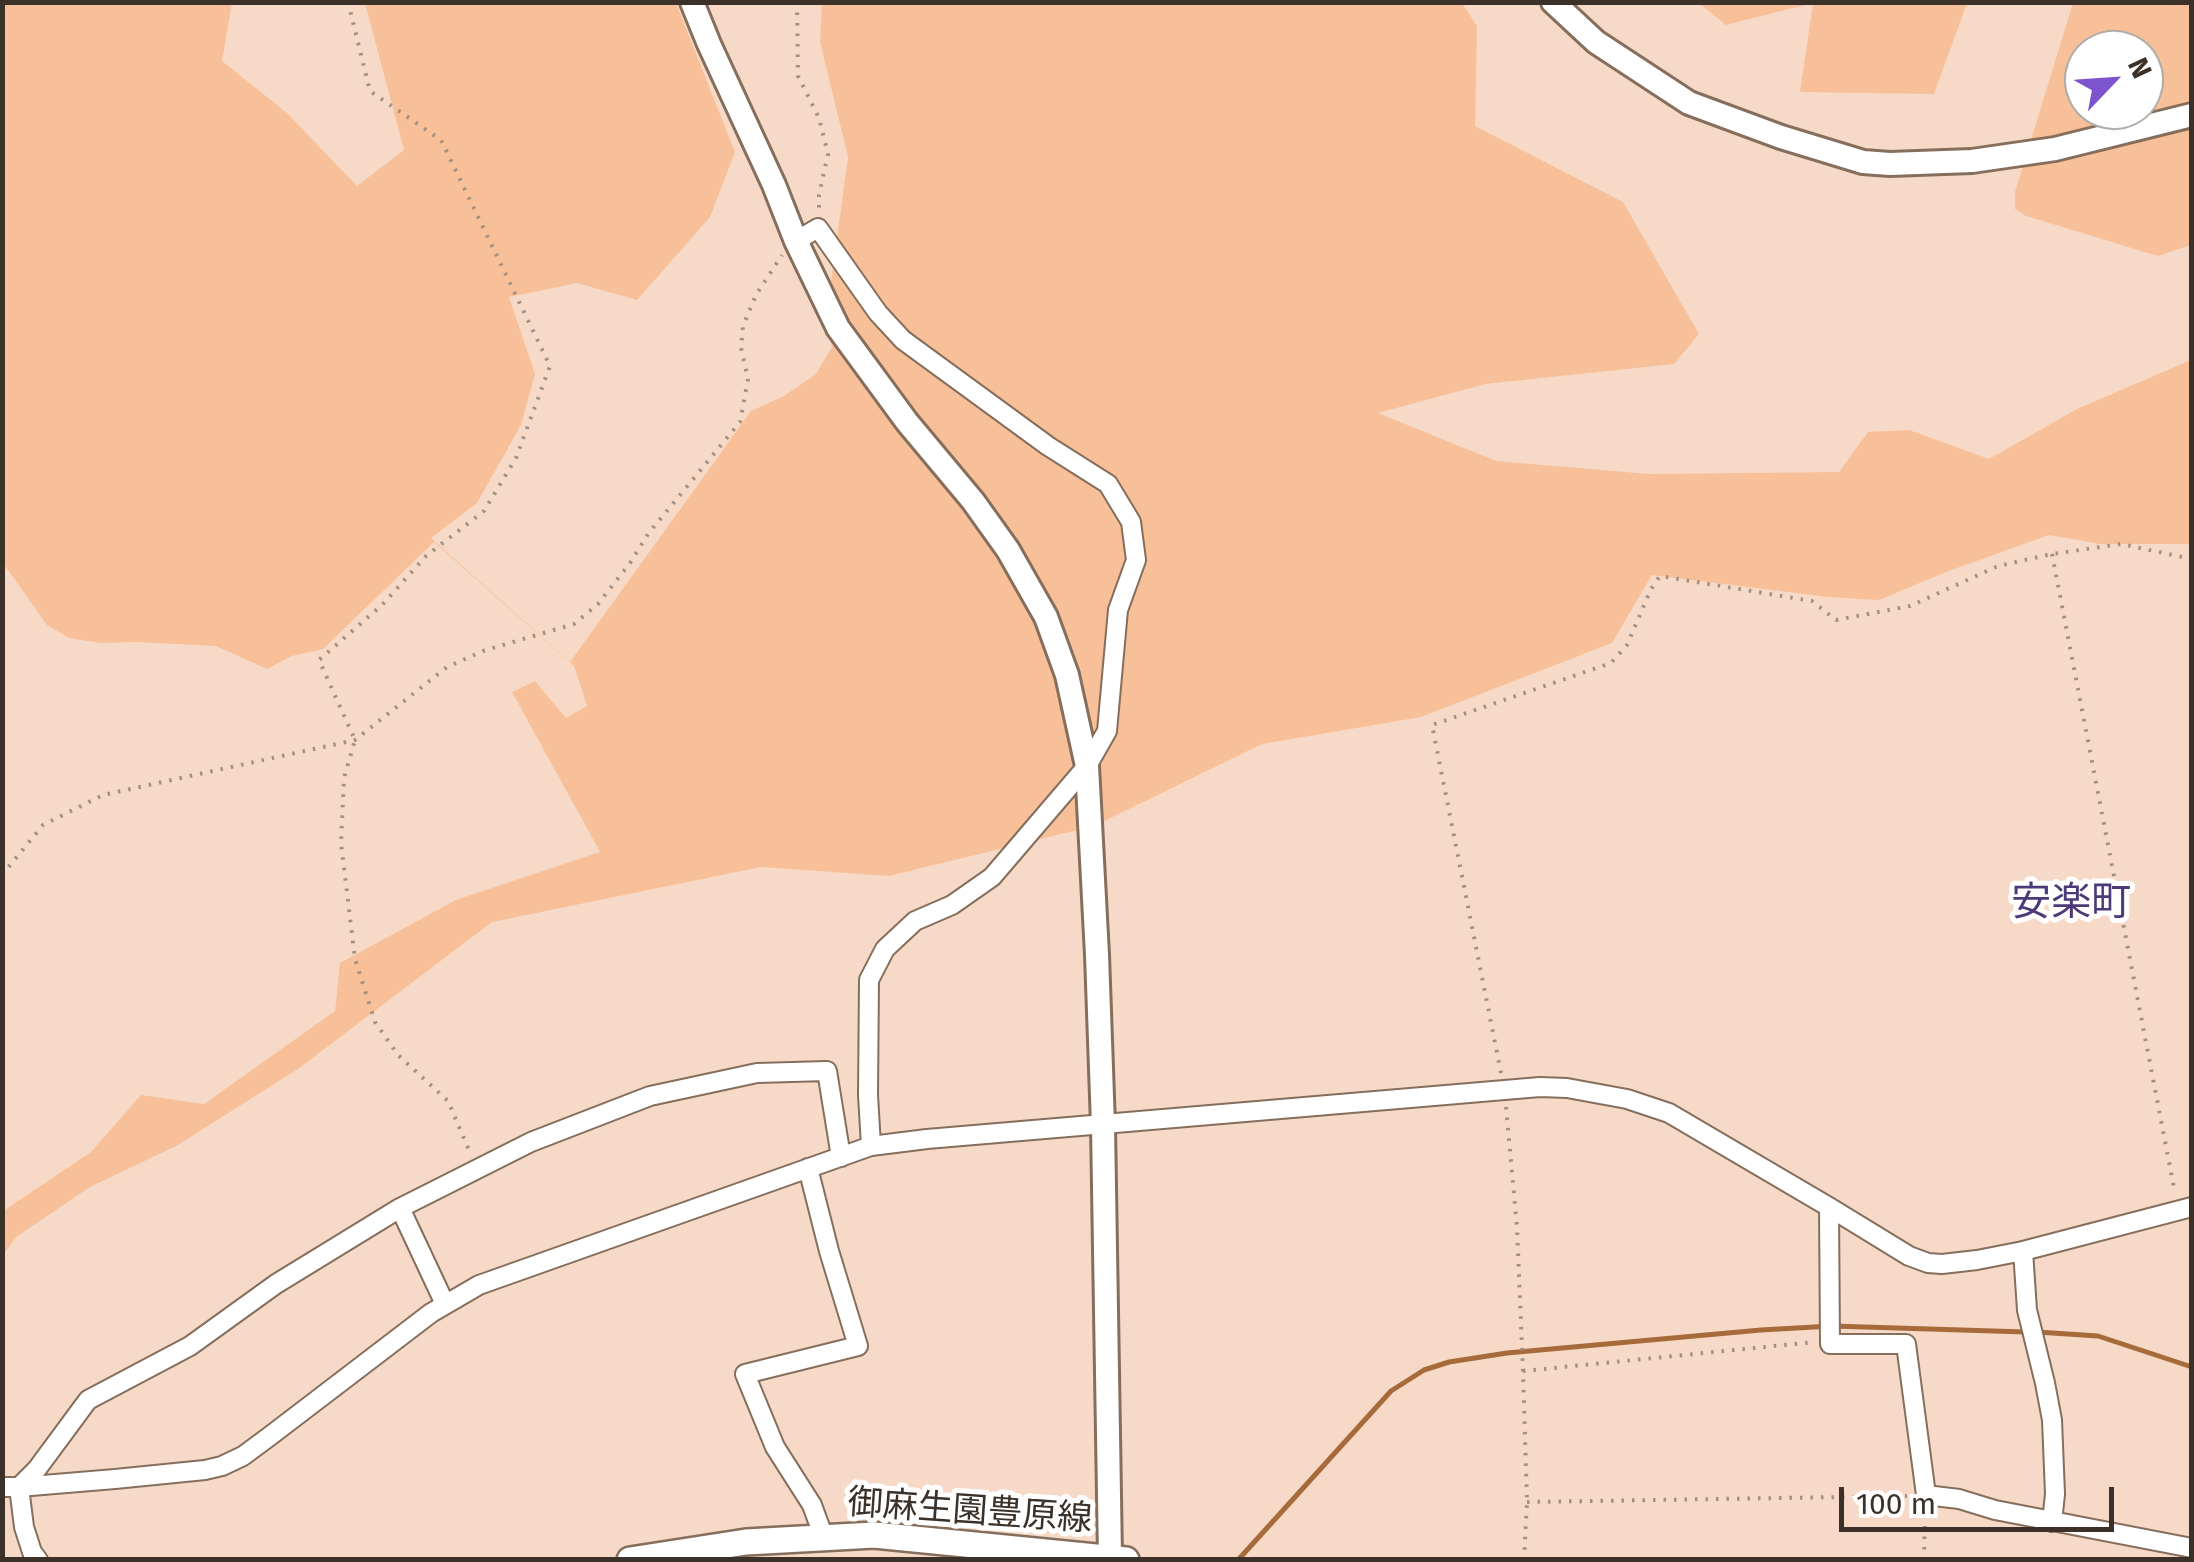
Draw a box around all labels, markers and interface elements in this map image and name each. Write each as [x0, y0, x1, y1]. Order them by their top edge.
north arrow [2064, 30, 2164, 130]
text: N [2121, 53, 2159, 83]
district label: 安楽町 [2011, 880, 2131, 928]
scale bar [1844, 1467, 2119, 1529]
street label: 御麻生園豊原線 [846, 1483, 1094, 1541]
text: 100 m [1856, 1486, 1936, 1522]

